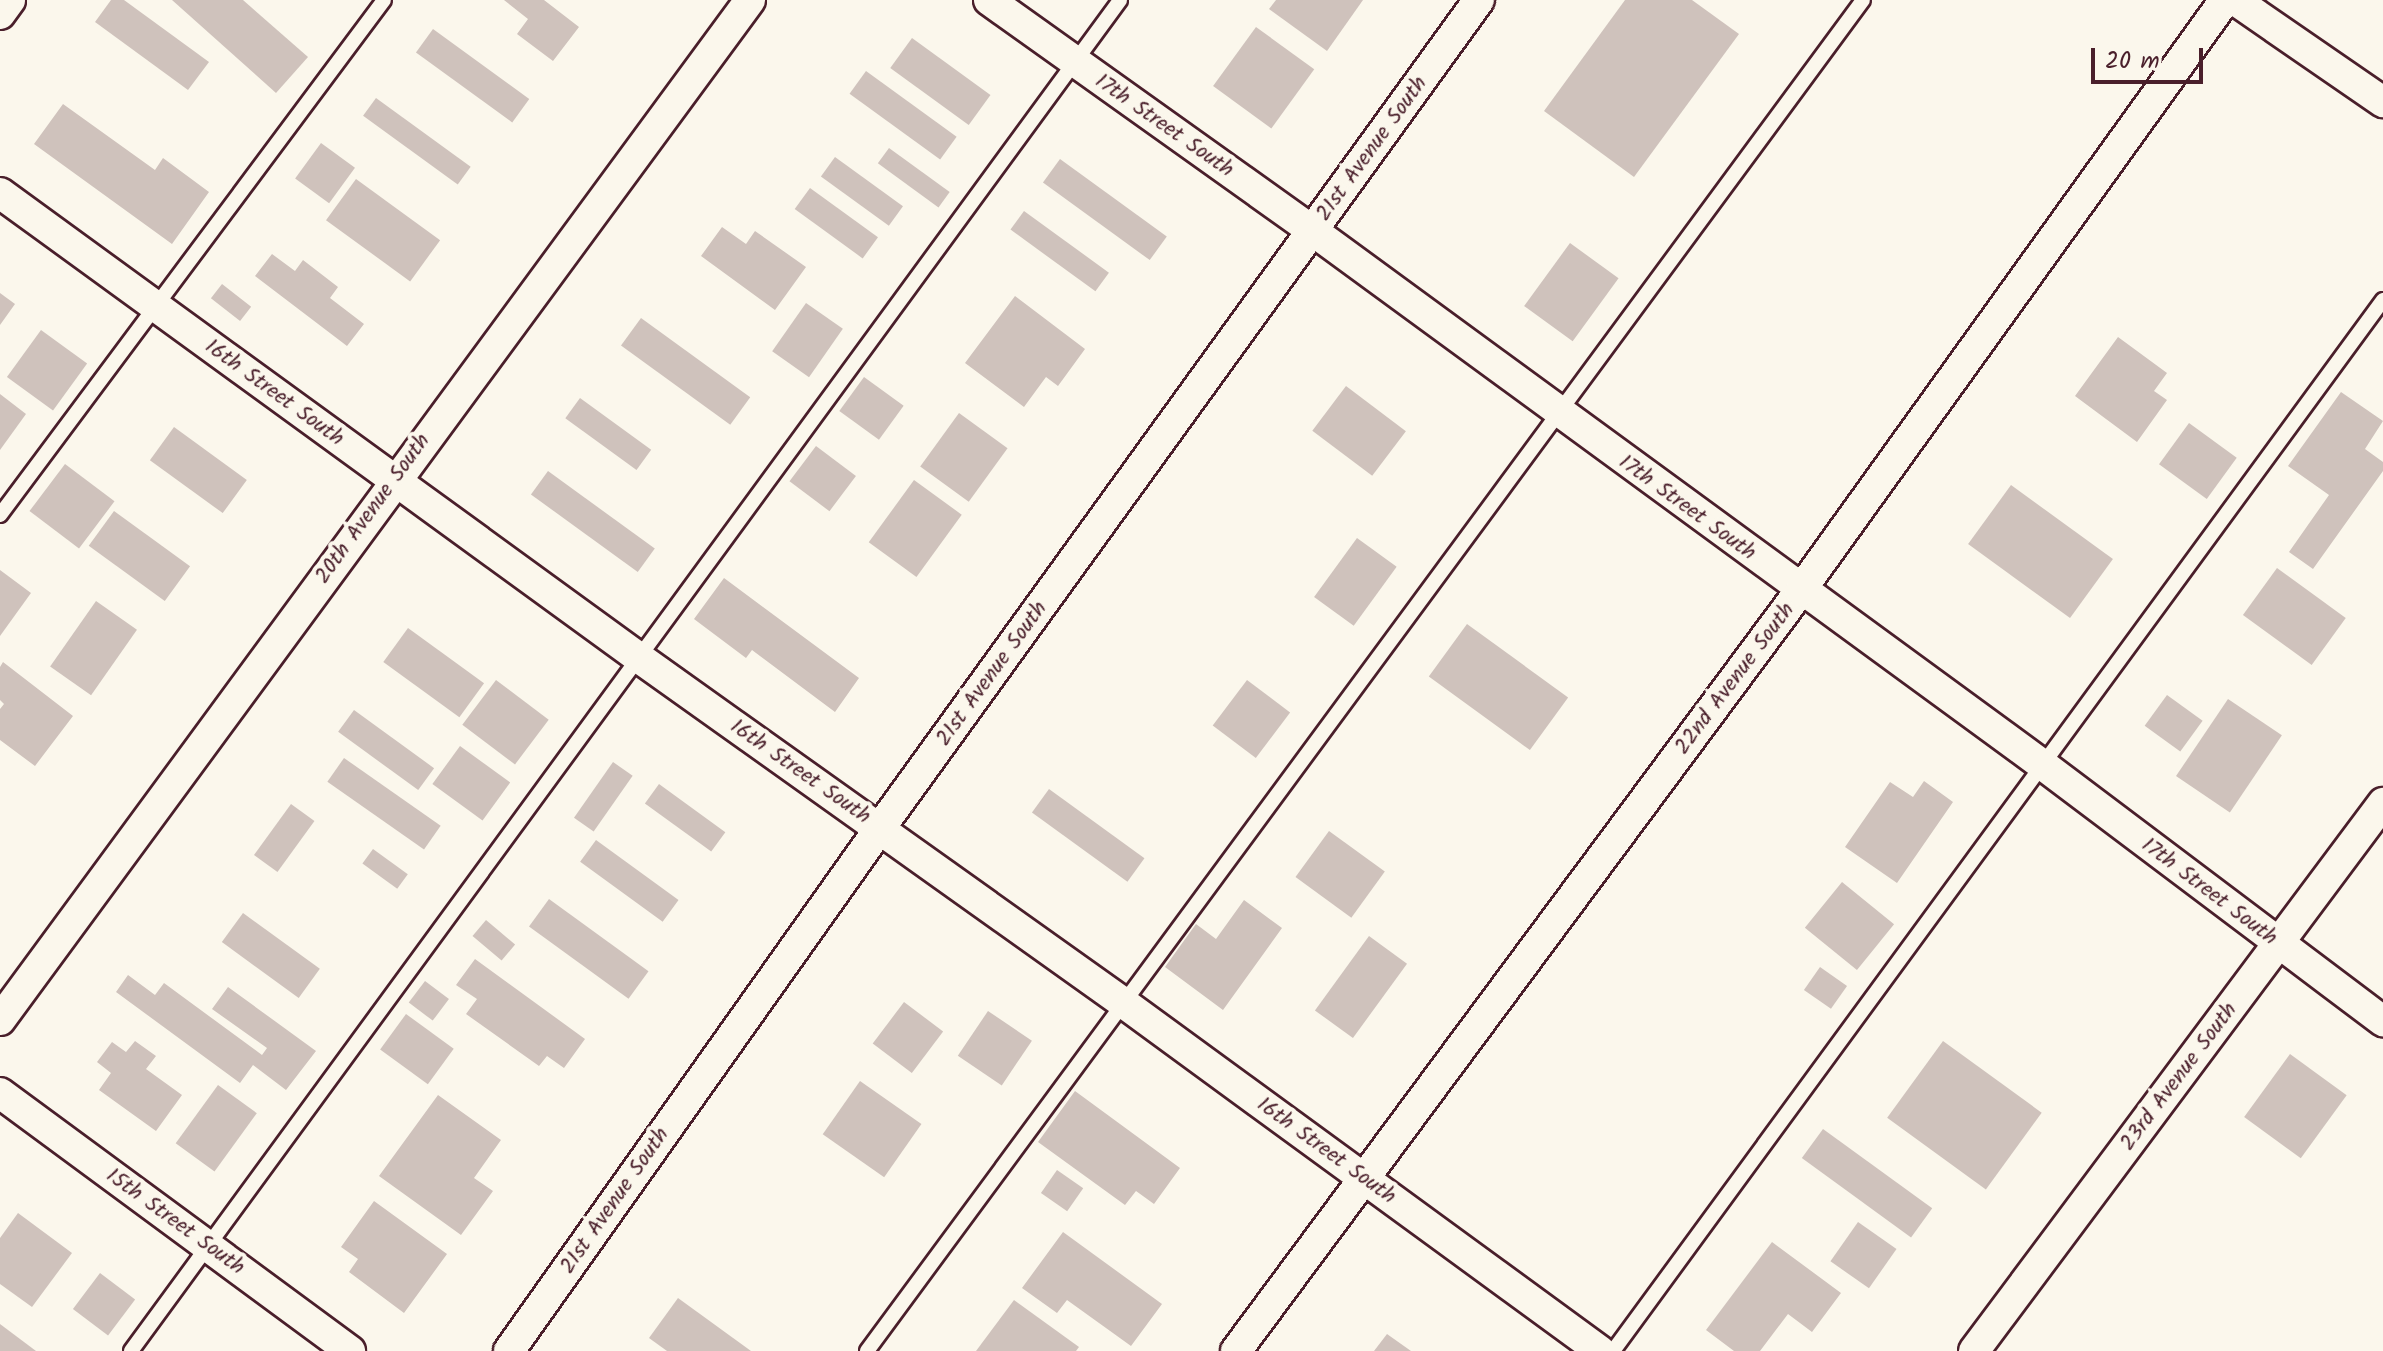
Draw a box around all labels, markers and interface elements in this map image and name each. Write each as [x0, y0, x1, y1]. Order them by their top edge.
scale bar [2095, 32, 2207, 82]
text: 20 m [2105, 42, 2160, 81]
street label: 17th Street South [1090, 68, 1238, 184]
street label: 21st Avenue South [1311, 71, 1433, 227]
street label: 16th Street South [199, 334, 349, 452]
street label: 20th Avenue South [310, 429, 436, 589]
street label: 17th Street South [1613, 449, 1761, 567]
street label: 21st Avenue South [931, 596, 1053, 752]
street label: 22nd Avenue South [1669, 598, 1801, 760]
street label: 16th Street South [725, 714, 875, 830]
street label: 17th Street South [2136, 832, 2282, 952]
street label: 23rd Avenue South [2115, 998, 2243, 1156]
street label: 16th Street South [1251, 1092, 1401, 1210]
street label: 21st Avenue South [555, 1123, 675, 1279]
street label: 15th Street South [100, 1163, 250, 1281]

